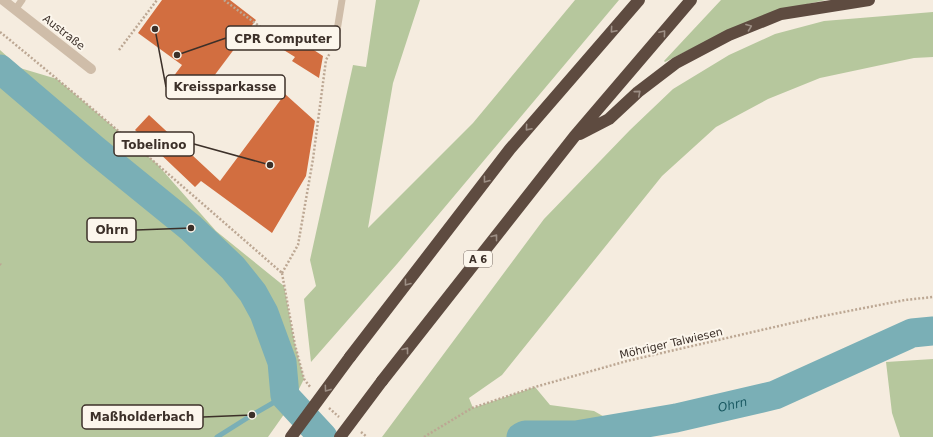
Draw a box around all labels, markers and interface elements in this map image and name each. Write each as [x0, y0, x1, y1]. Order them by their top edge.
street label: Austraße [40, 12, 87, 53]
one-way arrow [745, 23, 752, 31]
one-way arrow [611, 25, 618, 32]
callout: CPR Computer [226, 26, 340, 50]
one-way arrow [659, 30, 666, 37]
text: CPR Computer [234, 32, 332, 46]
callout: Kreissparkasse [166, 75, 285, 99]
text: Kreissparkasse [174, 80, 276, 94]
one-way arrow [633, 91, 640, 98]
one-way arrow [526, 123, 533, 131]
callout: Tobelinoo [114, 132, 194, 156]
text: Tobelinoo [122, 138, 186, 152]
one-way arrow [484, 176, 491, 183]
callout: Ohrn [87, 218, 136, 242]
text: Ohrn [95, 223, 129, 237]
one-way arrow [490, 235, 497, 242]
road number: A 6 [464, 251, 492, 267]
one-way arrow [405, 279, 412, 286]
street label: Möhriger Talwiesen [618, 325, 724, 362]
one-way arrow [401, 348, 408, 355]
one-way arrow [325, 384, 332, 391]
water label: Ohrn [717, 395, 749, 415]
callout: Maßholderbach [82, 405, 203, 429]
text: Maßholderbach [90, 410, 194, 424]

